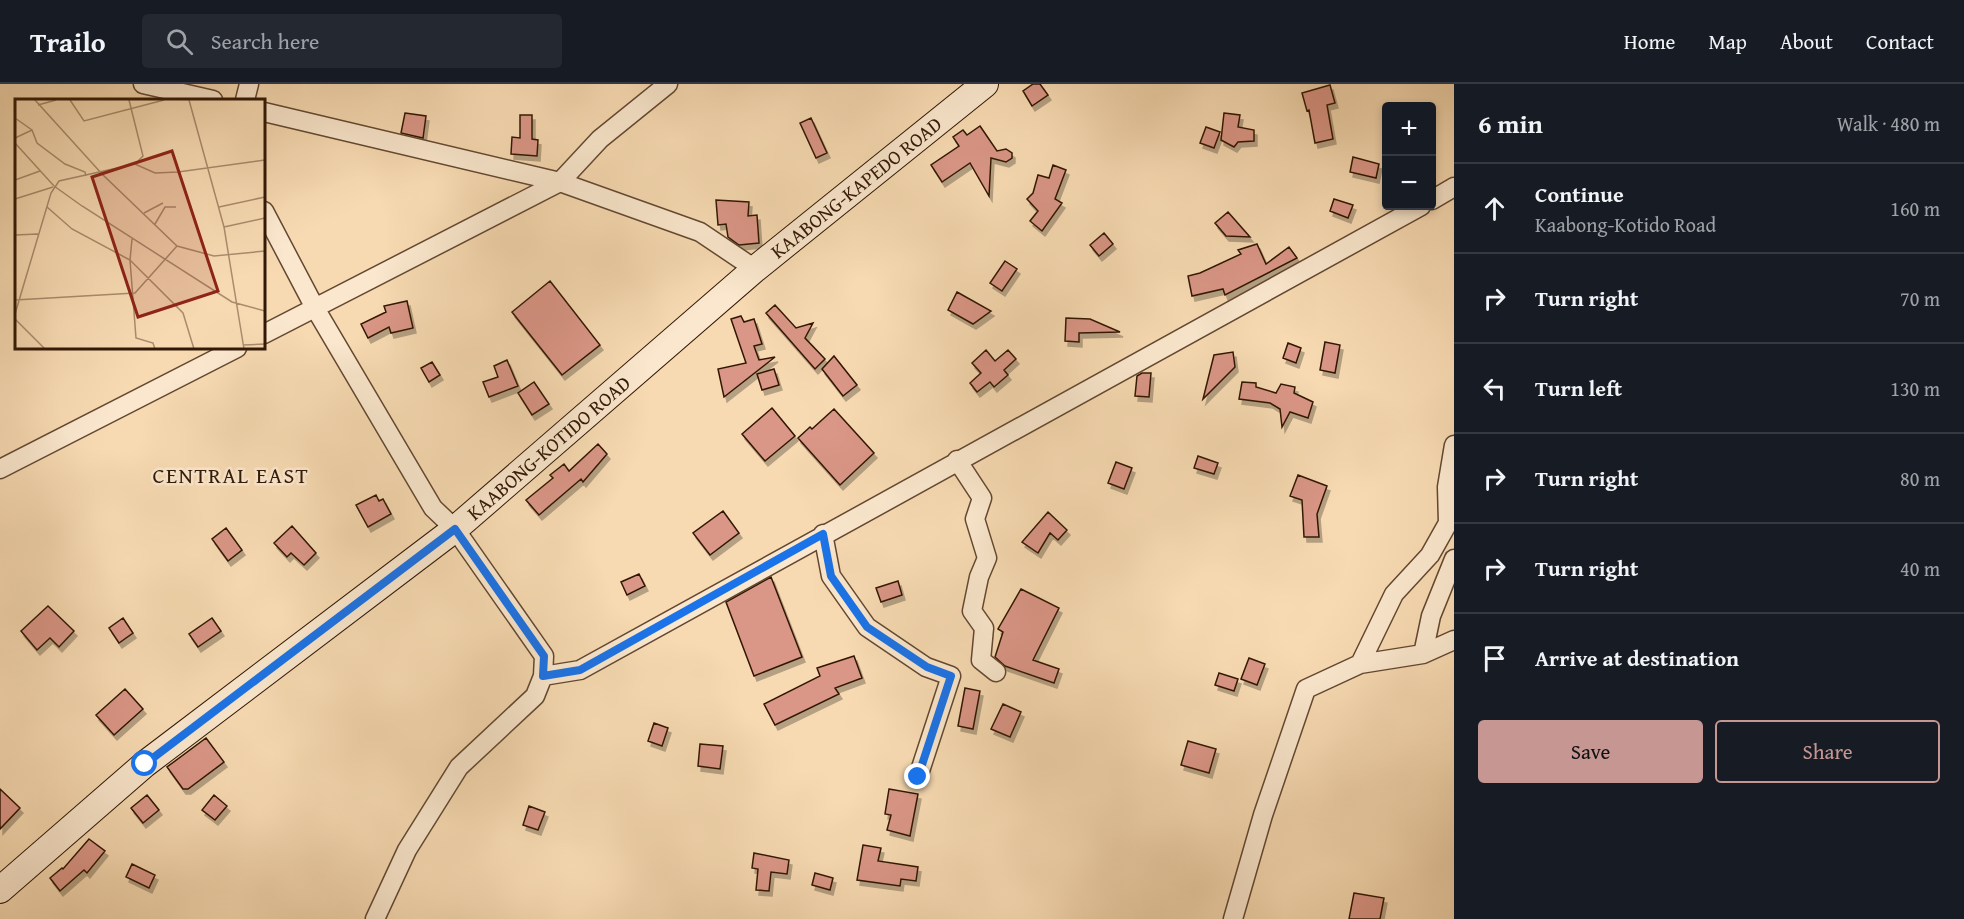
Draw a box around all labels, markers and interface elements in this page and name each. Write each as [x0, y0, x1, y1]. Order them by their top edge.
search box [142, 14, 562, 68]
text: Trailo [30, 21, 106, 62]
icon: search [163, 25, 196, 58]
text: Search here [211, 25, 319, 57]
text: Home [1624, 26, 1675, 57]
text: Map [1708, 26, 1747, 57]
text: About [1780, 26, 1833, 57]
text: Contact [1866, 26, 1934, 57]
inset map [15, 99, 266, 350]
map controls [1382, 102, 1436, 210]
button: + [1382, 102, 1436, 156]
text: 6 min [1478, 104, 1543, 143]
street label: KAABONG-KAPEDO ROAD [764, 109, 948, 265]
text: Walk · 480 m [1837, 109, 1940, 138]
button: − [1382, 156, 1436, 210]
text: Continue [1535, 178, 1624, 210]
icon: ahead [1478, 192, 1511, 225]
text: 160 m [1890, 194, 1940, 223]
text: Kaabong-Kotido Road [1535, 210, 1716, 239]
icon: right [1478, 282, 1511, 315]
text: Turn right [1535, 282, 1638, 314]
text: 70 m [1900, 284, 1940, 313]
street label: KAABONG-KOTIDO ROAD [460, 368, 636, 527]
icon: left [1478, 372, 1511, 405]
text: Turn left [1535, 372, 1622, 404]
text: 130 m [1890, 374, 1940, 403]
district label: CENTRAL EAST [153, 459, 309, 491]
icon: right [1478, 462, 1511, 495]
text: Turn right [1535, 462, 1638, 494]
text: 80 m [1900, 464, 1940, 493]
icon: right [1478, 552, 1511, 585]
text: Turn right [1535, 552, 1638, 584]
text: 40 m [1900, 554, 1940, 583]
icon: arrive [1478, 642, 1511, 675]
text: Arrive at destination [1535, 642, 1739, 674]
button: Save [1478, 720, 1703, 783]
button: Share [1715, 720, 1940, 783]
route start [131, 750, 157, 776]
route end [904, 763, 930, 789]

